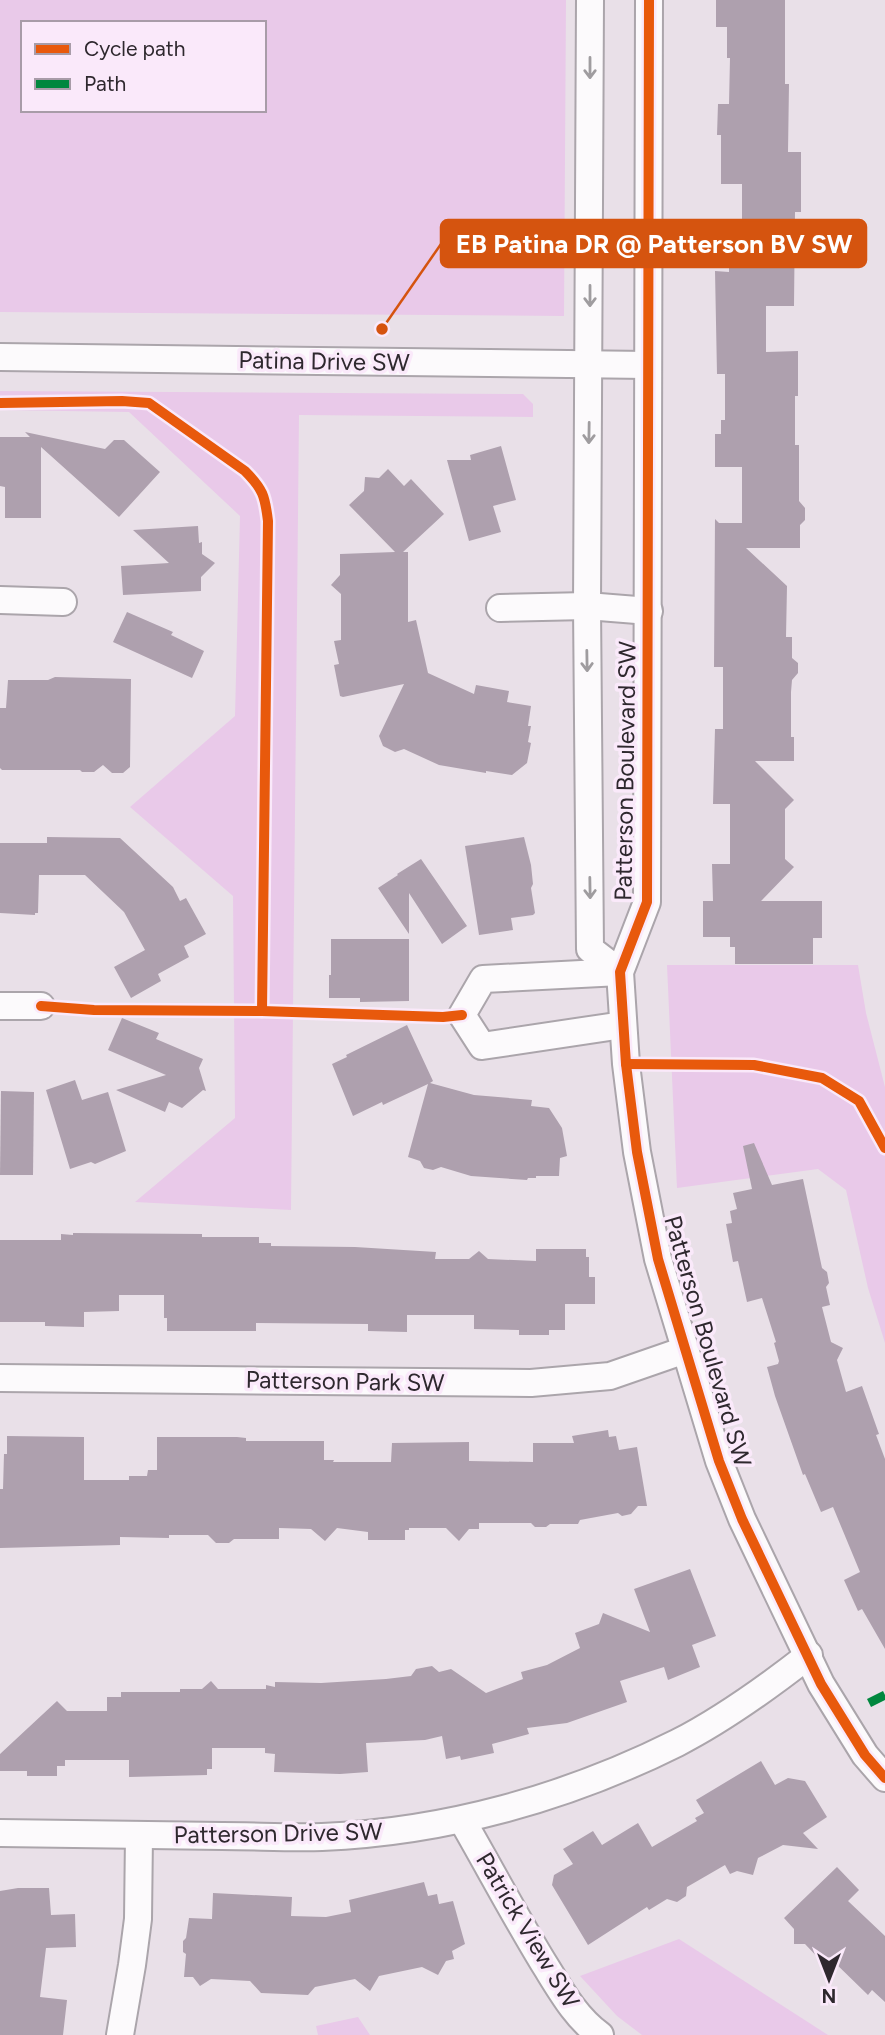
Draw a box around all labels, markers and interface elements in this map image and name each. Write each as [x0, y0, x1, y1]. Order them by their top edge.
legend [21, 21, 266, 112]
text: Cycle path [84, 36, 185, 61]
one-way arrow [583, 56, 597, 79]
text: Path [84, 71, 126, 96]
callout: EB Patina DR @ Patterson BV SW [441, 220, 866, 267]
text: EB Patina DR @ Patterson BV SW [456, 228, 853, 260]
one-way arrow [583, 284, 596, 307]
street label: Patina Drive SW [238, 345, 410, 377]
one-way arrow [582, 422, 595, 445]
street label: Patterson Boulevard SW [608, 641, 642, 901]
one-way arrow [580, 649, 594, 672]
one-way arrow [583, 877, 596, 900]
street label: Patterson Boulevard SW [658, 1212, 758, 1470]
street label: Patterson Park SW [245, 1365, 445, 1397]
street label: Patterson Drive SW [173, 1817, 383, 1849]
street label: Patrick View SW [470, 1847, 586, 2013]
north arrow [794, 1944, 864, 2014]
text: N [822, 1984, 836, 2007]

